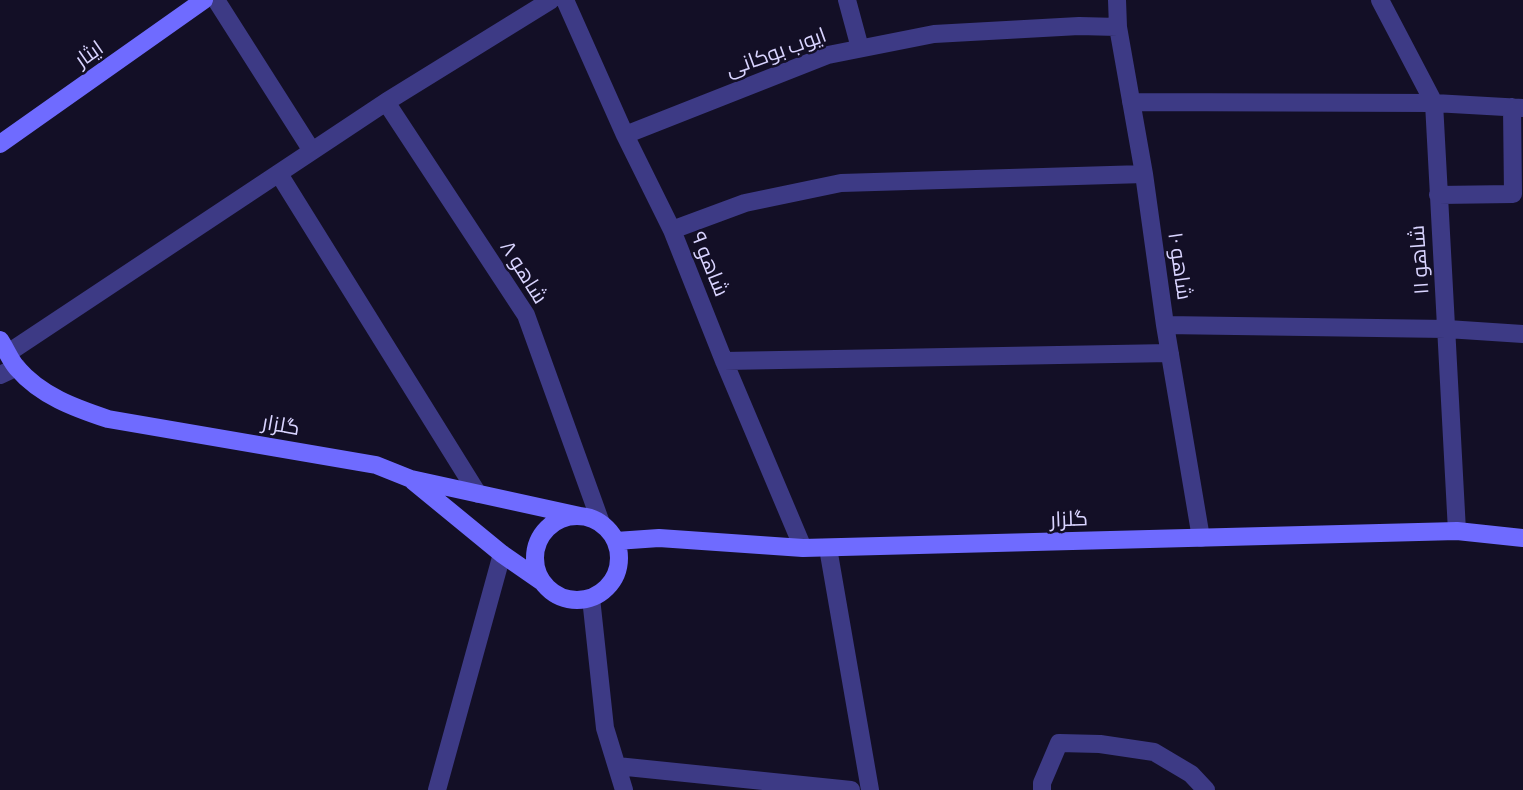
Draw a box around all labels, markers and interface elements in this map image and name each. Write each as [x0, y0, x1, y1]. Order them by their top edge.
street label: ایوب بوکانی [722, 22, 830, 82]
street label: ایثار [70, 35, 108, 73]
street label: شاهو ۱۱ [1404, 224, 1434, 296]
street label: شاهو ۹ [686, 228, 734, 300]
street label: شاهو ۱۰ [1163, 230, 1197, 302]
street label: شاهو ۸ [495, 236, 553, 308]
street label: گلزار [260, 409, 302, 441]
street label: گلزار [1050, 506, 1088, 532]

